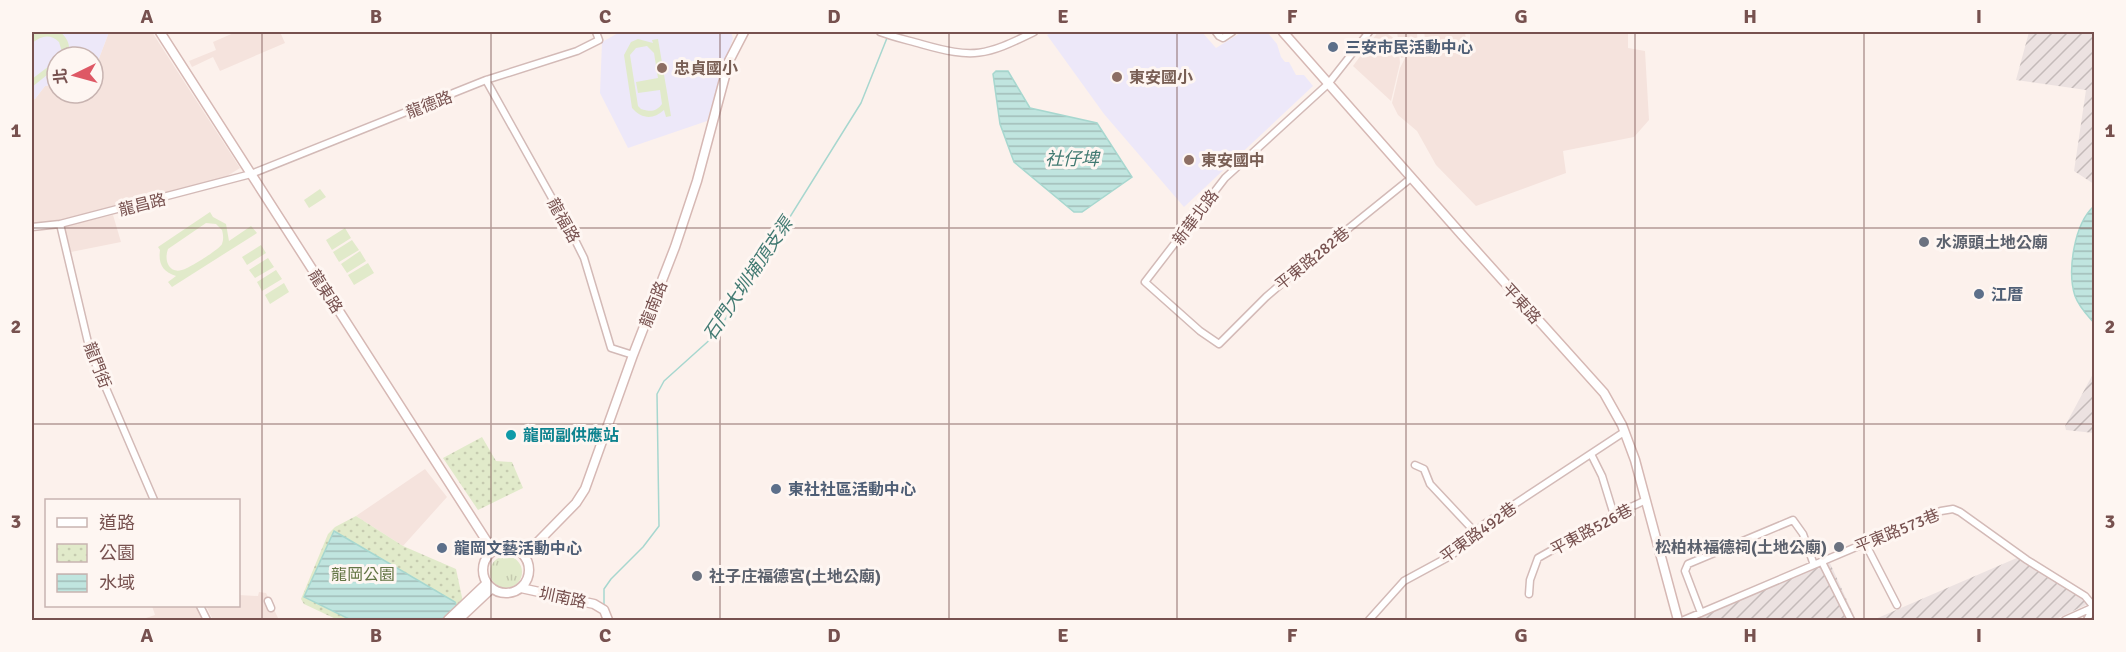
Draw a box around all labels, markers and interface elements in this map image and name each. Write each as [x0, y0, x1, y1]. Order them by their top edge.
text: A [141, 4, 154, 29]
text: B [370, 4, 382, 29]
text: C [599, 4, 611, 29]
text: D [827, 4, 841, 29]
text: E [1057, 4, 1069, 29]
text: F [1287, 4, 1298, 29]
text: G [1514, 4, 1528, 29]
text: H [1743, 4, 1757, 29]
text: I [1976, 4, 1982, 29]
place label: 三安市民活動中心 [1345, 38, 1473, 58]
marker: 三安市民活動中心 [1326, 40, 1340, 54]
north arrow [45, 45, 105, 105]
place label: 忠貞國小 [674, 59, 738, 79]
marker: 忠貞國小 [655, 61, 669, 75]
text: 北 [50, 67, 72, 85]
place label: 東安國小 [1129, 68, 1193, 88]
marker: 東安國小 [1110, 70, 1124, 84]
street label: 龍德路 [403, 87, 455, 123]
text: 1 [11, 118, 22, 143]
text: 1 [2105, 118, 2116, 143]
water label: 社仔埤 [1045, 148, 1101, 170]
place label: 東安國中 [1201, 151, 1265, 171]
marker: 東安國中 [1182, 153, 1196, 167]
street label: 新華北路 [1169, 186, 1223, 249]
street label: 龍昌路 [117, 189, 168, 220]
street label: 龍福路 [543, 195, 584, 246]
water label: 石門大圳埔頂支渠 [699, 211, 799, 345]
street label: 平東路282巷 [1271, 223, 1354, 295]
place label: 水源頭土地公廟 [1936, 233, 2048, 253]
marker: 水源頭土地公廟 [1917, 235, 1931, 249]
street label: 龍東路 [304, 266, 347, 317]
street label: 龍南路 [636, 278, 672, 330]
street label: 平東路 [1498, 279, 1545, 328]
place label: 江厝 [1991, 285, 2023, 305]
marker: 江厝 [1972, 287, 1986, 301]
text: 2 [11, 314, 21, 339]
text: 2 [2105, 314, 2115, 339]
street label: 龍門街 [79, 339, 115, 391]
place label: 龍岡副供應站 [523, 426, 619, 446]
marker: 龍岡副供應站 [504, 428, 518, 442]
place label: 東社社區活動中心 [788, 480, 916, 500]
marker: 東社社區活動中心 [769, 482, 783, 496]
street label: 平東路492巷 [1436, 498, 1521, 567]
legend [45, 499, 240, 607]
street label: 平東路526巷 [1547, 500, 1636, 560]
street label: 平東路573巷 [1852, 505, 1943, 557]
text: 3 [11, 509, 21, 534]
text: 3 [2105, 509, 2115, 534]
text: 道路 [99, 512, 135, 534]
place label: 松柏林福德祠(土地公廟) [1655, 538, 1827, 558]
place label: 龍岡文藝活動中心 [454, 539, 582, 559]
marker: 松柏林福德祠(土地公廟) [1832, 540, 1846, 554]
marker: 龍岡文藝活動中心 [435, 541, 449, 555]
text: 公園 [99, 542, 135, 564]
park label: 龍岡公園 [331, 565, 395, 585]
place label: 社子庄福德宮(土地公廟) [709, 567, 881, 587]
marker: 社子庄福德宮(土地公廟) [690, 569, 704, 583]
text: 水域 [99, 572, 135, 594]
street label: 圳南路 [537, 583, 588, 613]
text: A [141, 623, 154, 648]
text: B [370, 623, 382, 648]
text: C [599, 623, 611, 648]
text: D [827, 623, 841, 648]
text: E [1057, 623, 1069, 648]
text: F [1287, 623, 1298, 648]
text: G [1514, 623, 1528, 648]
text: H [1743, 623, 1757, 648]
text: I [1976, 623, 1982, 648]

